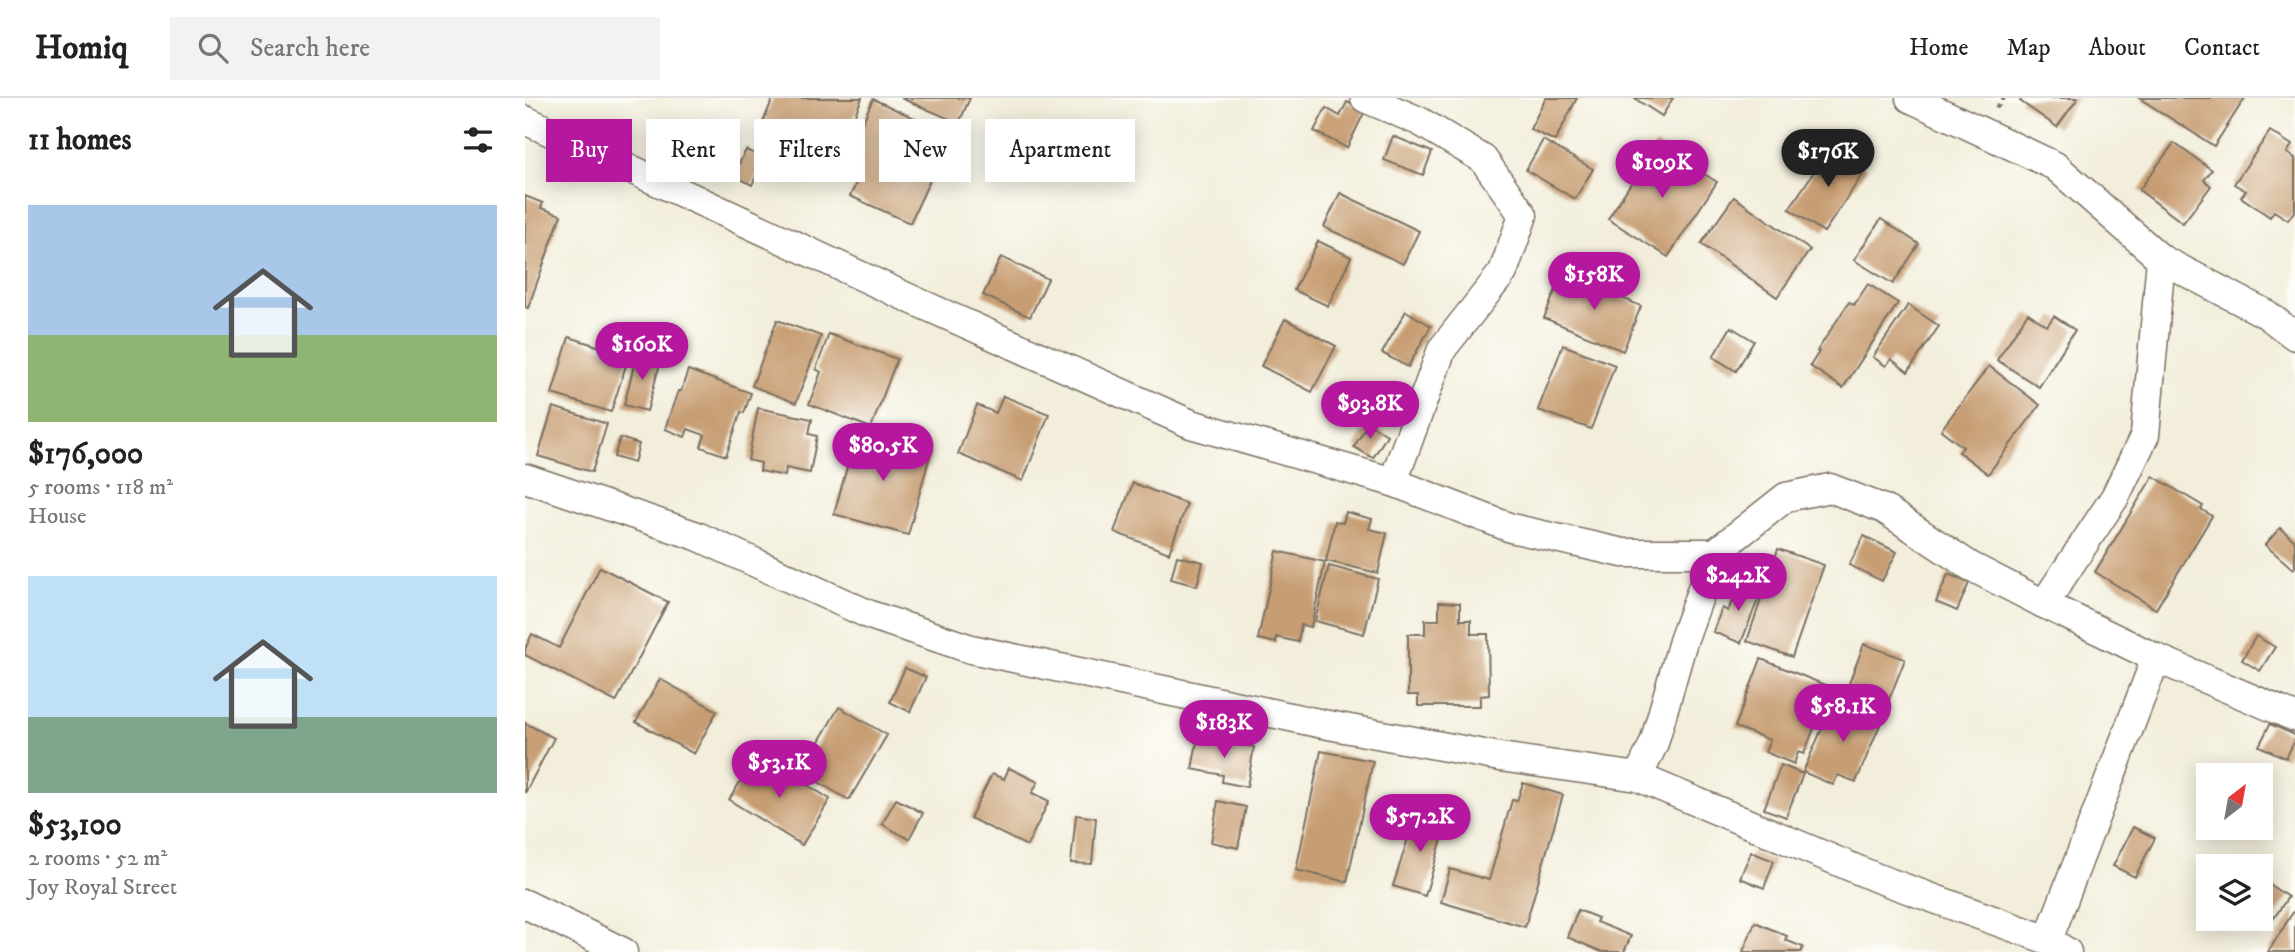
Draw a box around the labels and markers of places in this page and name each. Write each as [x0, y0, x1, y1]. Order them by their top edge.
pin: $176K [1779, 130, 1877, 189]
pin: $109K [1613, 140, 1711, 200]
pin: $158K [1545, 252, 1643, 312]
pin: $160K [593, 322, 691, 382]
pin: $93.8K [1313, 382, 1427, 441]
pin: $80.5K [826, 424, 940, 483]
pin: $242K [1689, 554, 1787, 613]
pin: $58.1K [1786, 684, 1900, 744]
pin: $183K [1175, 700, 1273, 760]
pin: $53.1K [722, 740, 836, 800]
pin: $57.2K [1363, 794, 1477, 854]

